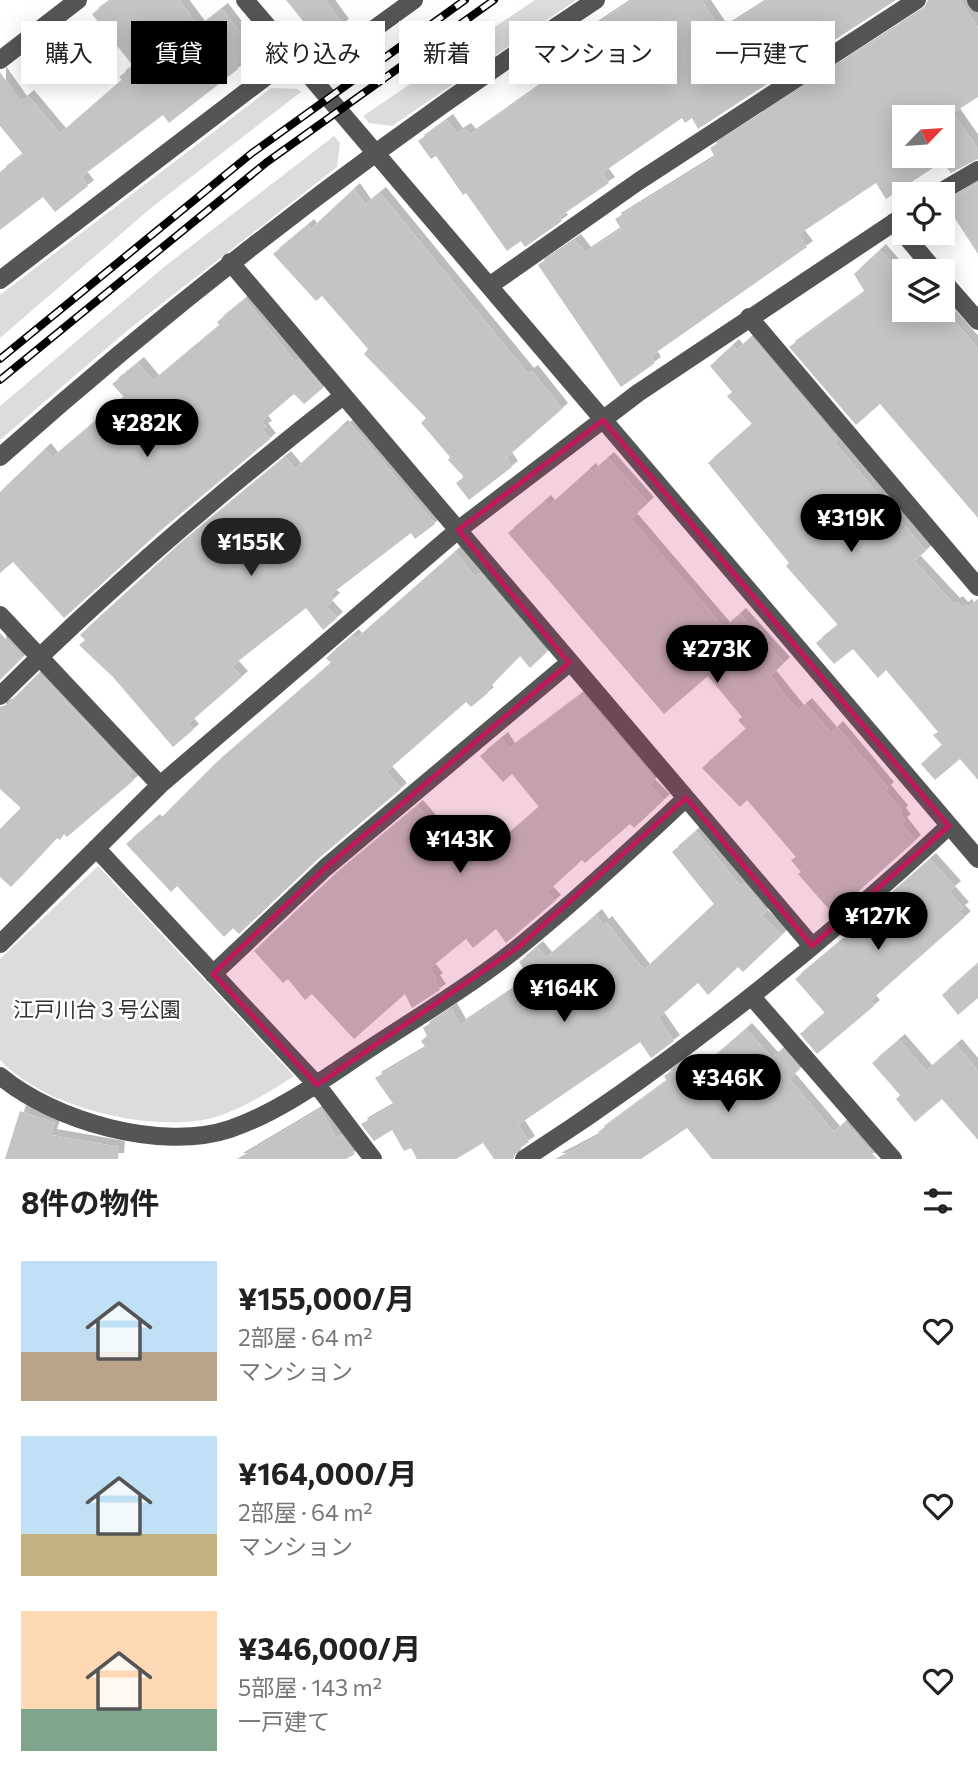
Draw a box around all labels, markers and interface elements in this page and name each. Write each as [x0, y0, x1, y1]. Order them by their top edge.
chip: 購入 [21, 21, 117, 84]
chip: 賃貸 [131, 21, 227, 84]
chip: 絞り込み [241, 21, 385, 84]
chip: 新着 [399, 21, 495, 84]
chip: マンション [509, 21, 677, 84]
chip: 一戸建て [691, 21, 835, 84]
north arrow [892, 105, 956, 168]
map controls [892, 105, 955, 322]
button: locate [892, 182, 955, 245]
button: layers [892, 259, 955, 322]
pin: ¥282K [98, 400, 196, 459]
text: ¥282K [112, 408, 183, 436]
pin: ¥319K [802, 494, 900, 554]
text: ¥319K [817, 503, 885, 531]
pin: ¥155K [202, 518, 300, 578]
text: ¥155K [217, 527, 285, 555]
pin: ¥273K [668, 626, 766, 685]
text: ¥273K [682, 634, 752, 662]
pin: ¥143K [411, 816, 509, 875]
text: ¥143K [426, 824, 494, 852]
pin: ¥127K [829, 892, 927, 952]
text: ¥127K [845, 901, 911, 929]
pin: ¥164K [515, 964, 613, 1024]
text: ¥164K [529, 973, 599, 1001]
park label: 江戸川台３号公園 [13, 996, 181, 1021]
pin: ¥346K [679, 1054, 777, 1114]
text: ¥346K [692, 1063, 764, 1091]
icon: filters [919, 1182, 957, 1220]
text: 8件の物件 [21, 1183, 160, 1220]
text: ¥155,000/月 [238, 1279, 415, 1316]
icon: home [77, 1289, 161, 1373]
icon: heart [919, 1312, 957, 1350]
text: 2部屋 · 64 m² [238, 1323, 372, 1351]
text: マンション [238, 1357, 353, 1385]
text: ¥164,000/月 [238, 1454, 418, 1491]
icon: home [77, 1464, 161, 1548]
icon: heart [919, 1487, 957, 1525]
text: 2部屋 · 64 m² [238, 1498, 372, 1526]
text: マンション [238, 1532, 353, 1560]
text: ¥346,000/月 [238, 1629, 421, 1666]
icon: home [77, 1639, 161, 1723]
icon: heart [919, 1662, 957, 1700]
text: 5部屋 · 143 m² [238, 1673, 382, 1701]
text: 一戸建て [238, 1707, 330, 1735]

